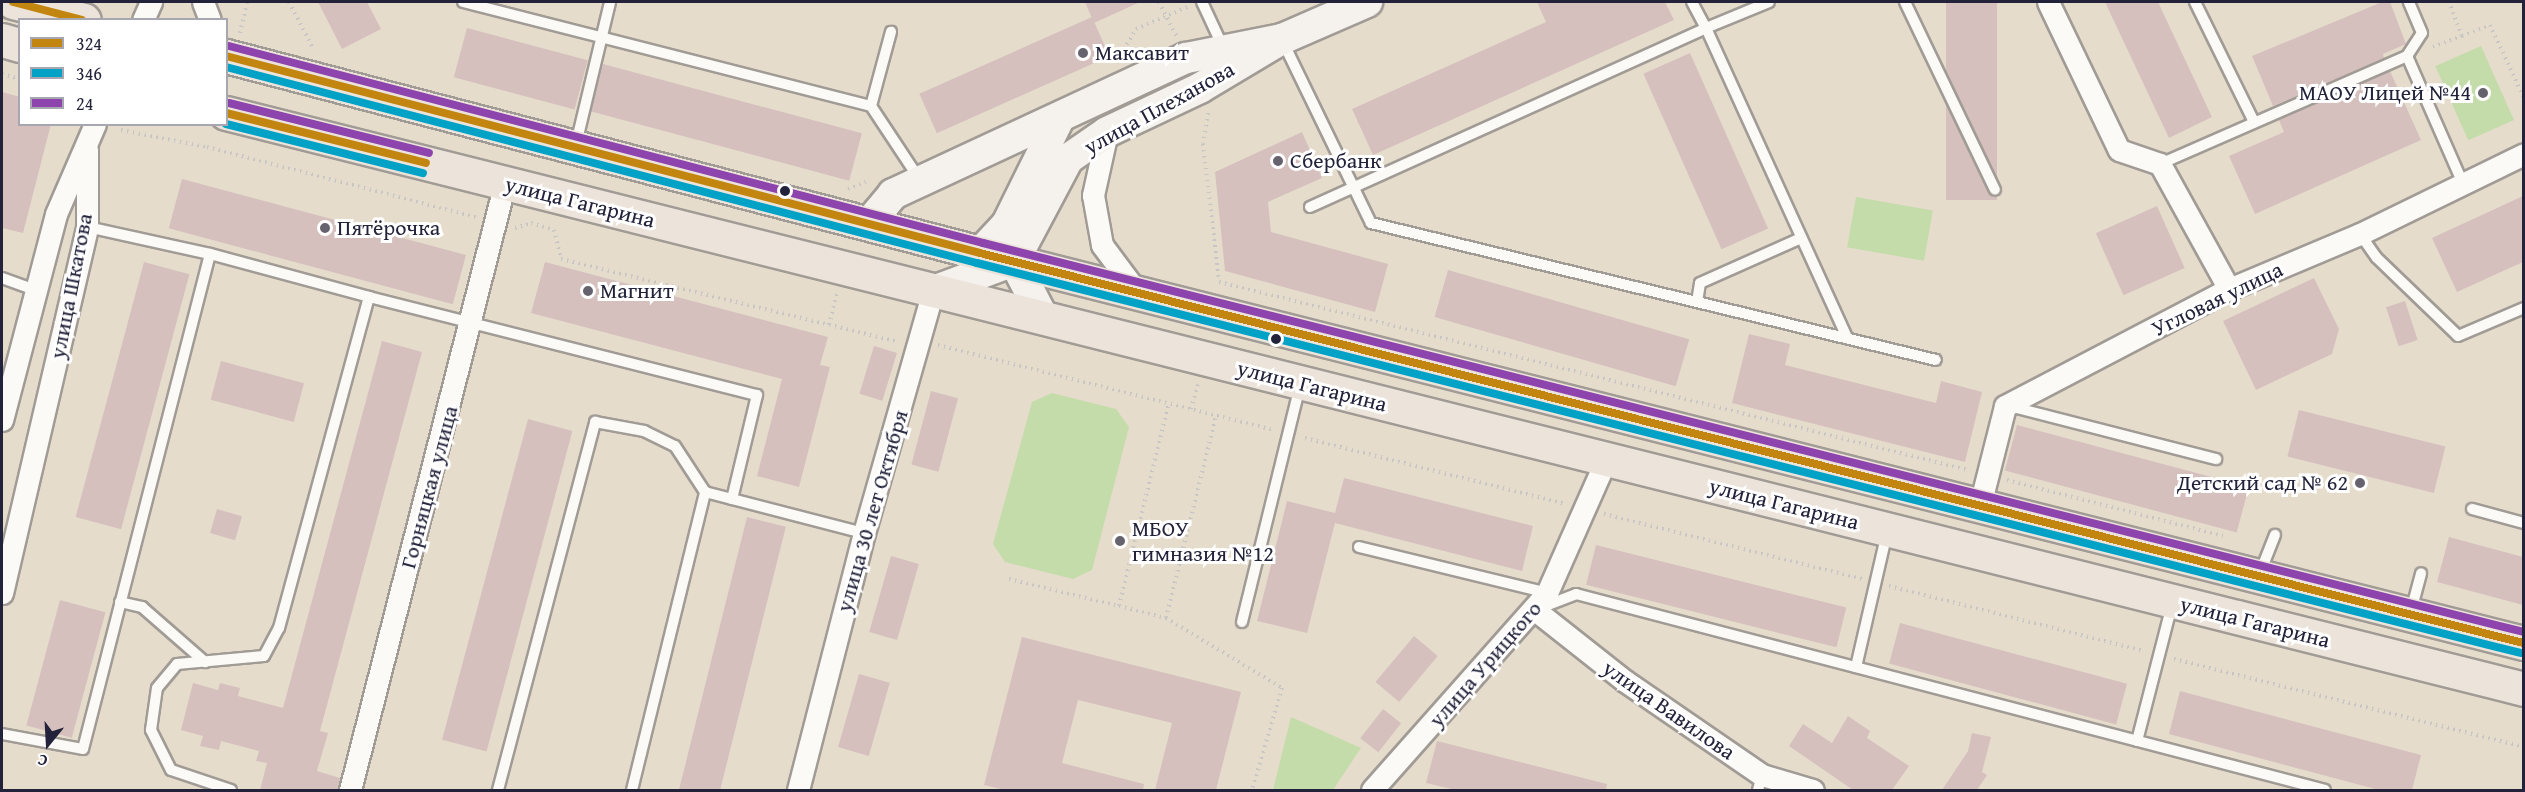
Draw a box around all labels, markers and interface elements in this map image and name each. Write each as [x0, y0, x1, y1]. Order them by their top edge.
legend [18, 18, 228, 126]
text: 324 [76, 30, 102, 57]
place label: Максавит [1095, 40, 1189, 66]
marker: Максавит [1076, 46, 1090, 60]
street label: улица Плеханова [1079, 56, 1239, 160]
text: 346 [76, 60, 102, 87]
place label: МАОУ Лицей №44 [2299, 80, 2471, 106]
marker: МАОУ Лицей №44 [2476, 86, 2490, 100]
text: 24 [76, 90, 93, 117]
place label: Сбербанк [1290, 148, 1381, 174]
marker: Сбербанк [1271, 154, 1285, 168]
street label: улица Гагарина [502, 171, 658, 233]
unlabelled marker [779, 185, 791, 197]
street label: улица Шкатова [44, 211, 98, 361]
place label: Пятёрочка [337, 215, 440, 241]
marker: Пятёрочка [318, 221, 332, 235]
street label: Угловая улица [2147, 256, 2287, 342]
place label: Магнит [600, 278, 674, 304]
marker: Магнит [581, 284, 595, 298]
unlabelled marker [1270, 333, 1282, 345]
street label: улица Гагарина [1234, 355, 1390, 417]
street label: Горняцкая улица [395, 403, 463, 571]
street label: улица 30 лет Октября [830, 407, 914, 615]
place label: Детский сад № 62 [2177, 470, 2348, 496]
street label: улица Гагарина [1706, 473, 1862, 535]
marker: Детский сад № 62 [2353, 476, 2367, 490]
place label: МБОУ гимназия №12 [1132, 515, 1274, 566]
marker: МБОУ гимназия №12 [1113, 534, 1127, 548]
street label: улица Гагарина [2177, 591, 2333, 653]
street label: улица Урицкого [1423, 596, 1547, 732]
street label: улица Вавилова [1598, 655, 1740, 765]
north arrow [18, 714, 78, 774]
text: С [34, 748, 50, 774]

